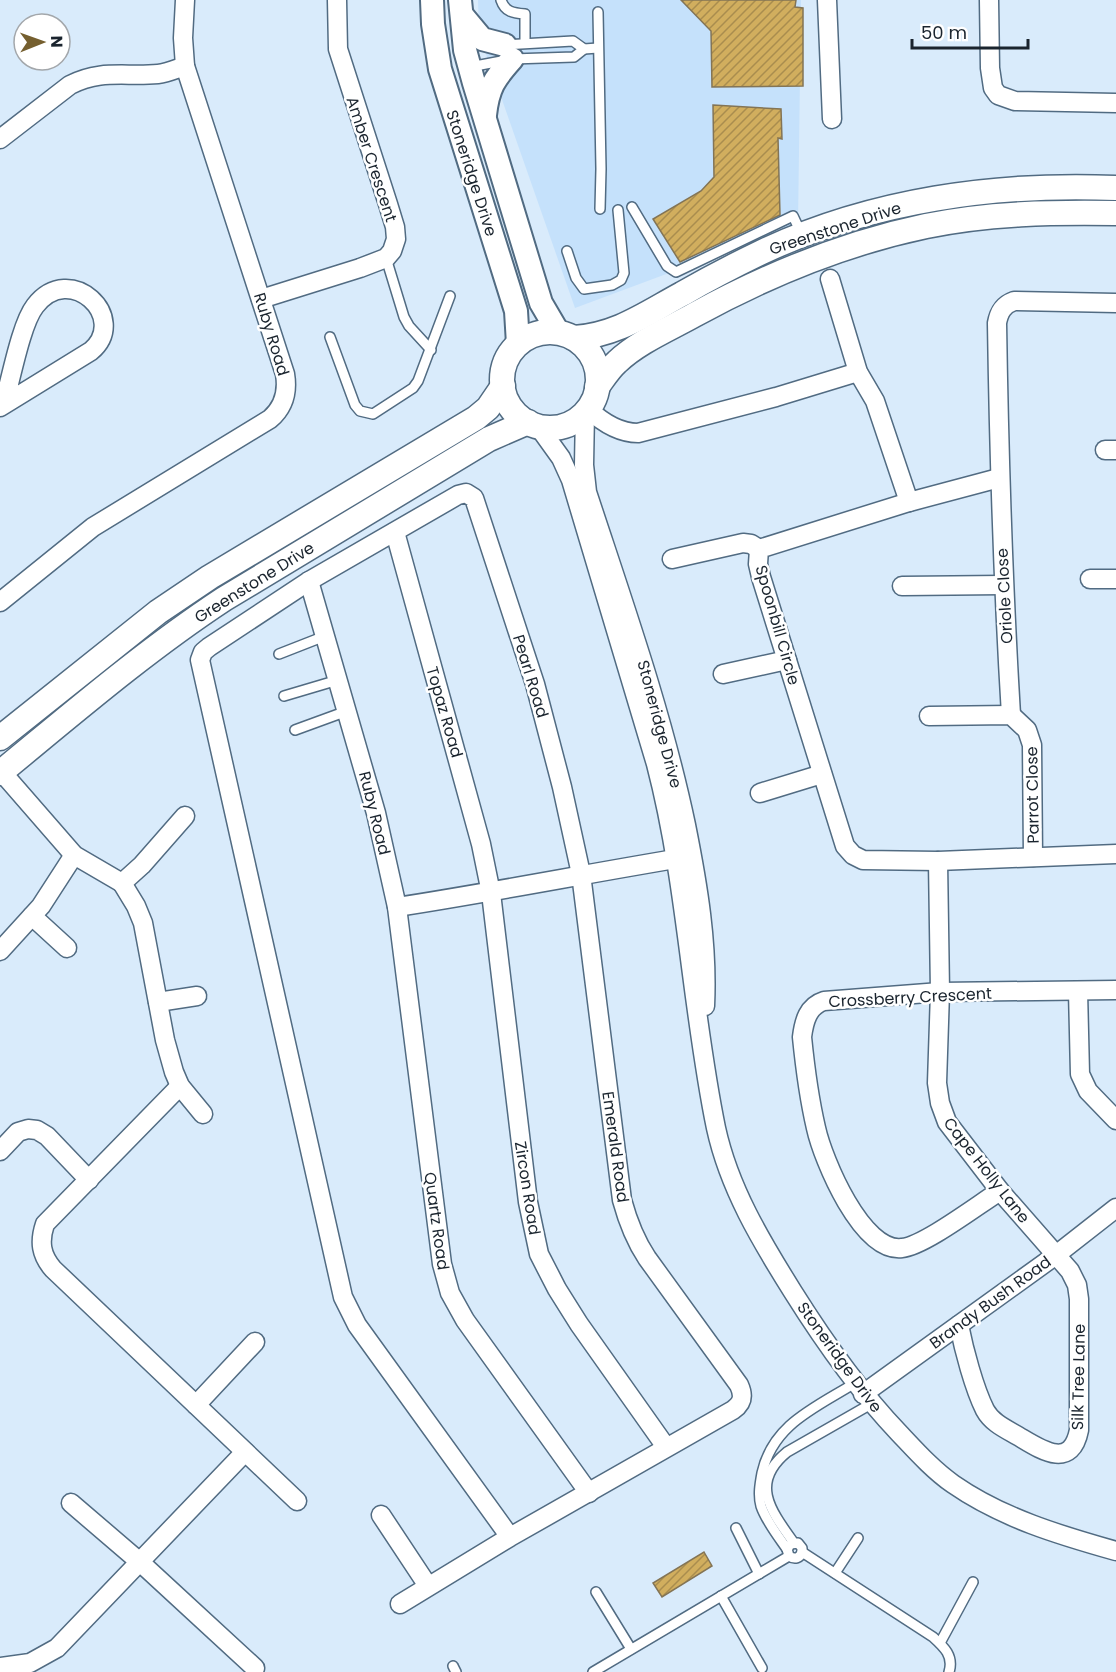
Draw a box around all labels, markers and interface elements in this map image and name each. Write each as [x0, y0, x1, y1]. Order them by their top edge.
north arrow [12, 12, 72, 72]
scale bar [912, 12, 1028, 50]
text: 50 m [921, 20, 967, 45]
text: N [45, 36, 68, 48]
street label: Amber Crescent [340, 94, 403, 225]
street label: Stoneridge Drive [440, 107, 503, 239]
street label: Greenstone Drive [766, 196, 904, 261]
street label: Ruby Road [248, 290, 295, 378]
street label: Greenstone Drive [190, 536, 319, 629]
street label: Oriole Close [991, 548, 1018, 644]
street label: Spoonbill Circle [749, 563, 806, 688]
street label: Pearl Road [507, 632, 554, 721]
street label: Stoneridge Drive [631, 658, 688, 791]
street label: Topaz Road [421, 664, 468, 760]
street label: Parrot Close [1020, 746, 1045, 844]
street label: Ruby Road [353, 769, 396, 857]
street label: Crossberry Crescent [828, 982, 992, 1013]
street label: Emerald Road [596, 1090, 635, 1204]
street label: Cape Holly Lane [938, 1113, 1035, 1228]
street label: Zircon Road [509, 1140, 546, 1237]
street label: Quartz Road [418, 1171, 455, 1271]
street label: Brandy Bush Road [925, 1250, 1056, 1354]
street label: Stoneridge Drive [792, 1297, 888, 1417]
street label: Silk Tree Lane [1066, 1324, 1091, 1430]

